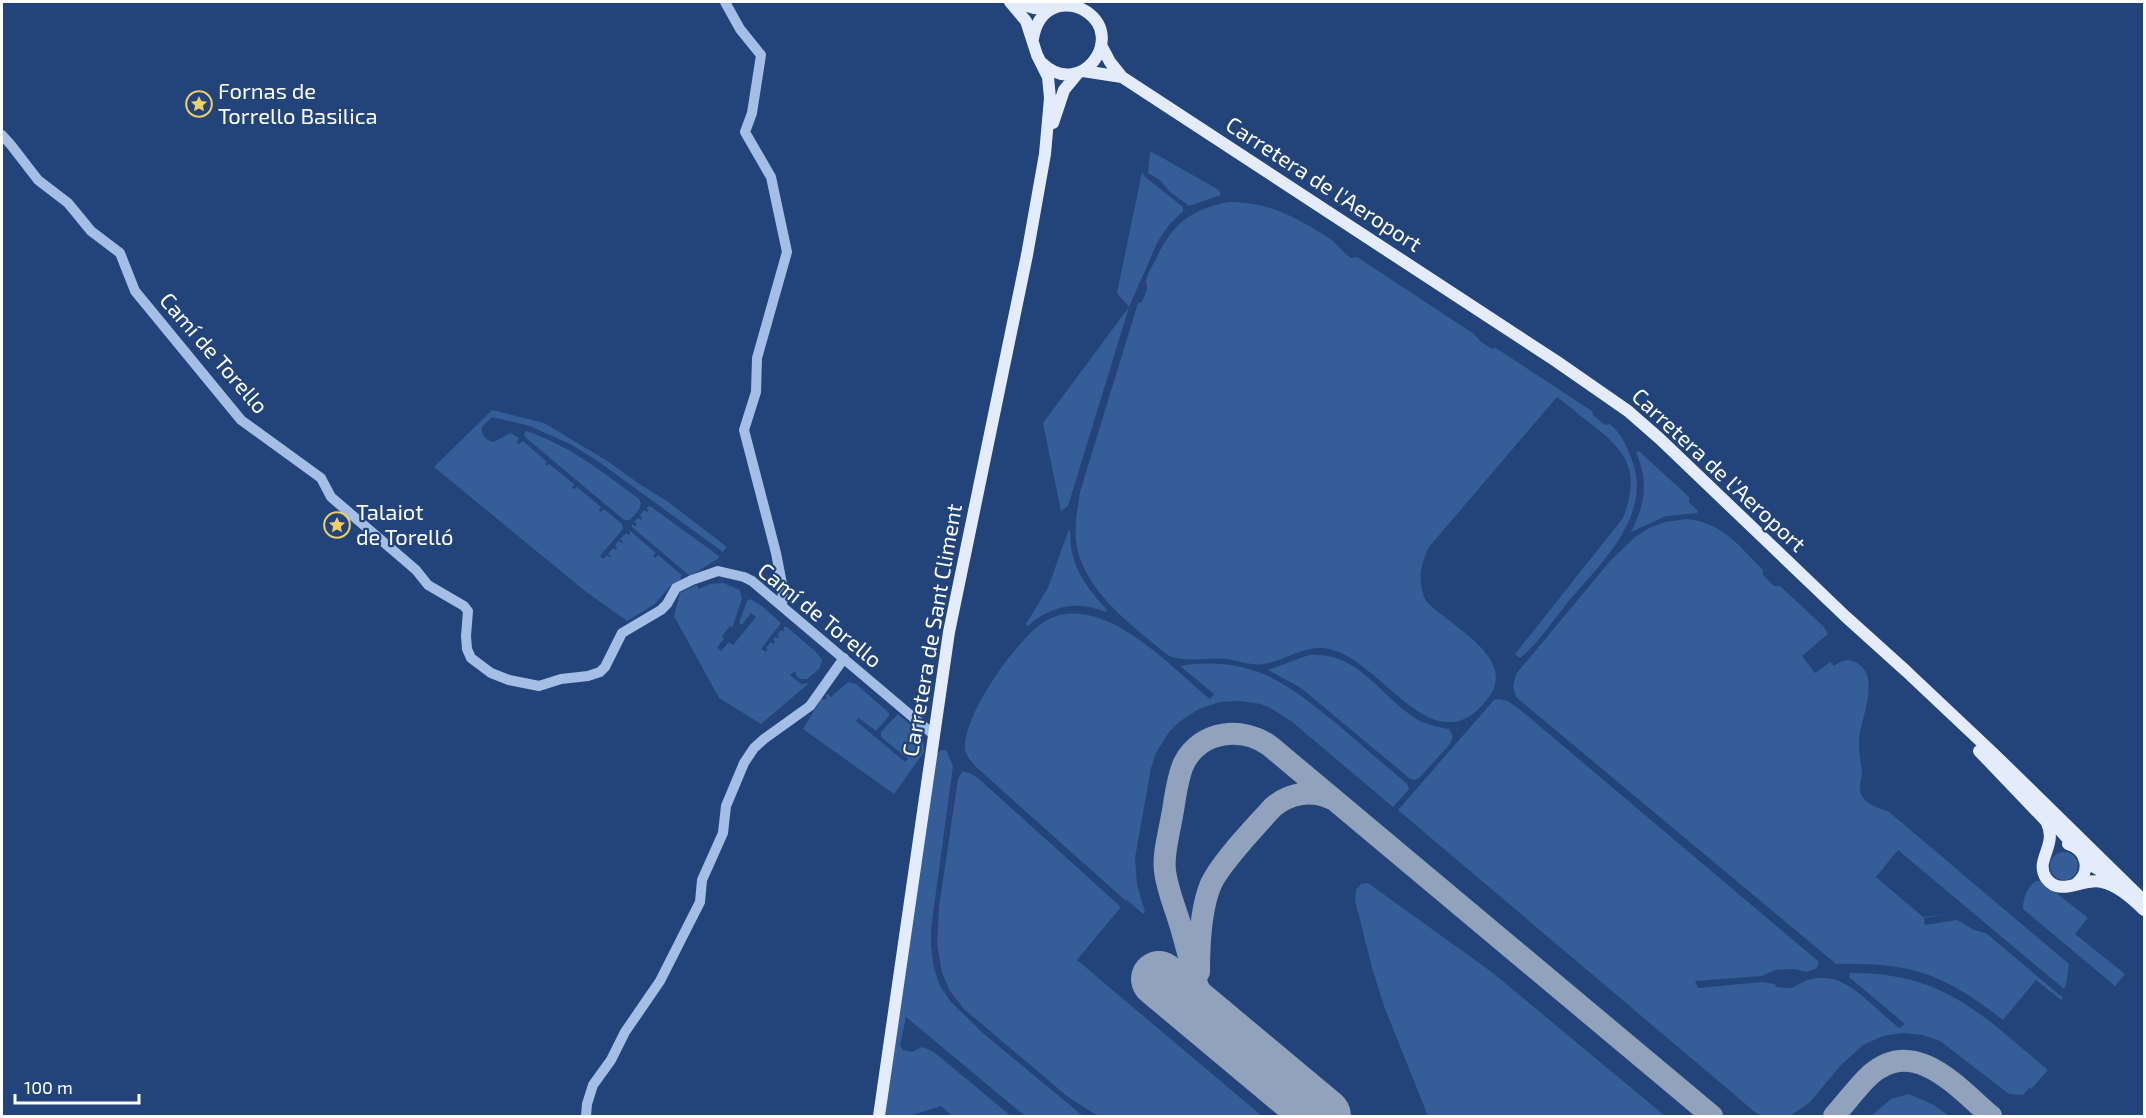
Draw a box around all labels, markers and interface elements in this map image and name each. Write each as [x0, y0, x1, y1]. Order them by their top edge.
place label: Fornas de Torrello Basilica [218, 77, 378, 128]
place icon: Fornas de Torrello Basilica [184, 89, 214, 119]
street label: Carretera de l'Aeroport [1222, 110, 1427, 256]
street label: Camí de Torello [155, 287, 274, 418]
street label: Carretera de l'Aeroport [1627, 382, 1812, 557]
place label: Talaiot de Torelló [356, 498, 454, 549]
street label: Carretera de Sant Climent [896, 501, 966, 758]
place icon: Talaiot de Torelló [322, 510, 352, 540]
street label: Camí de Torello [753, 556, 888, 672]
scale bar [15, 1067, 140, 1105]
text: 100 m [24, 1076, 73, 1098]

